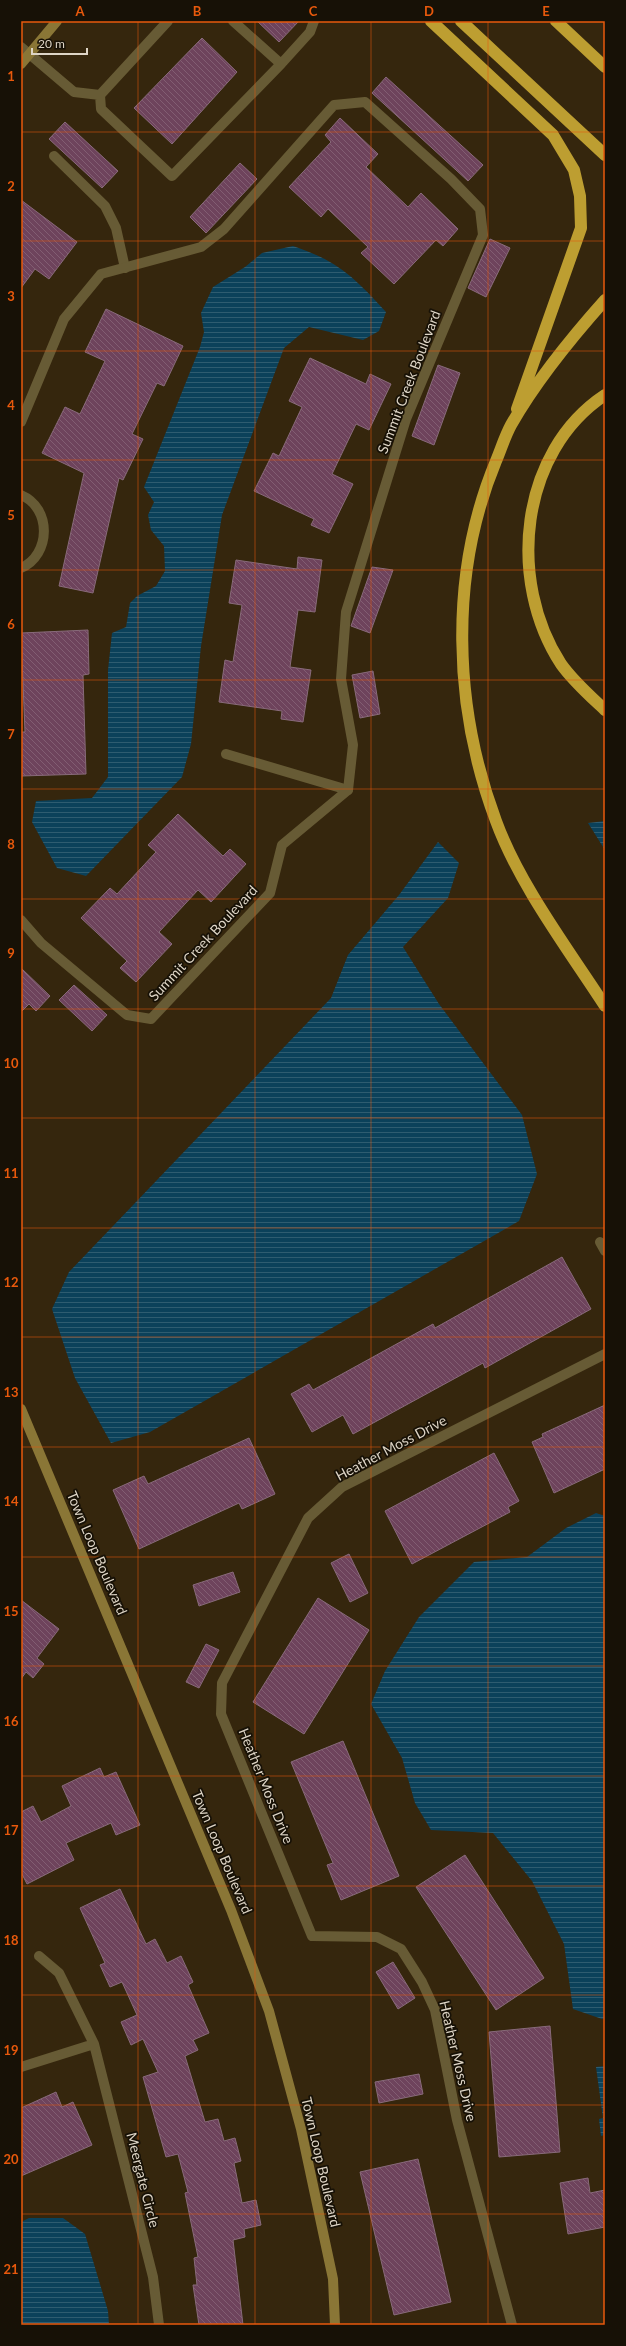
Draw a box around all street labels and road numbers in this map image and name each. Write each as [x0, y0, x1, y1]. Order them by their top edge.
street label: Summit Creek Boulevard [373, 308, 444, 456]
street label: Summit Creek Boulevard [145, 881, 261, 1004]
street label: Heather Moss Drive [332, 1411, 449, 1484]
street label: Town Loop Boulevard [64, 1488, 131, 1617]
street label: Heather Moss Drive [236, 1726, 297, 1846]
street label: Town Loop Boulevard [189, 1787, 256, 1916]
street label: Heather Moss Drive [436, 1999, 481, 2123]
street label: Town Loop Boulevard [298, 2095, 345, 2228]
street label: Meergate Circle [123, 2131, 164, 2229]

